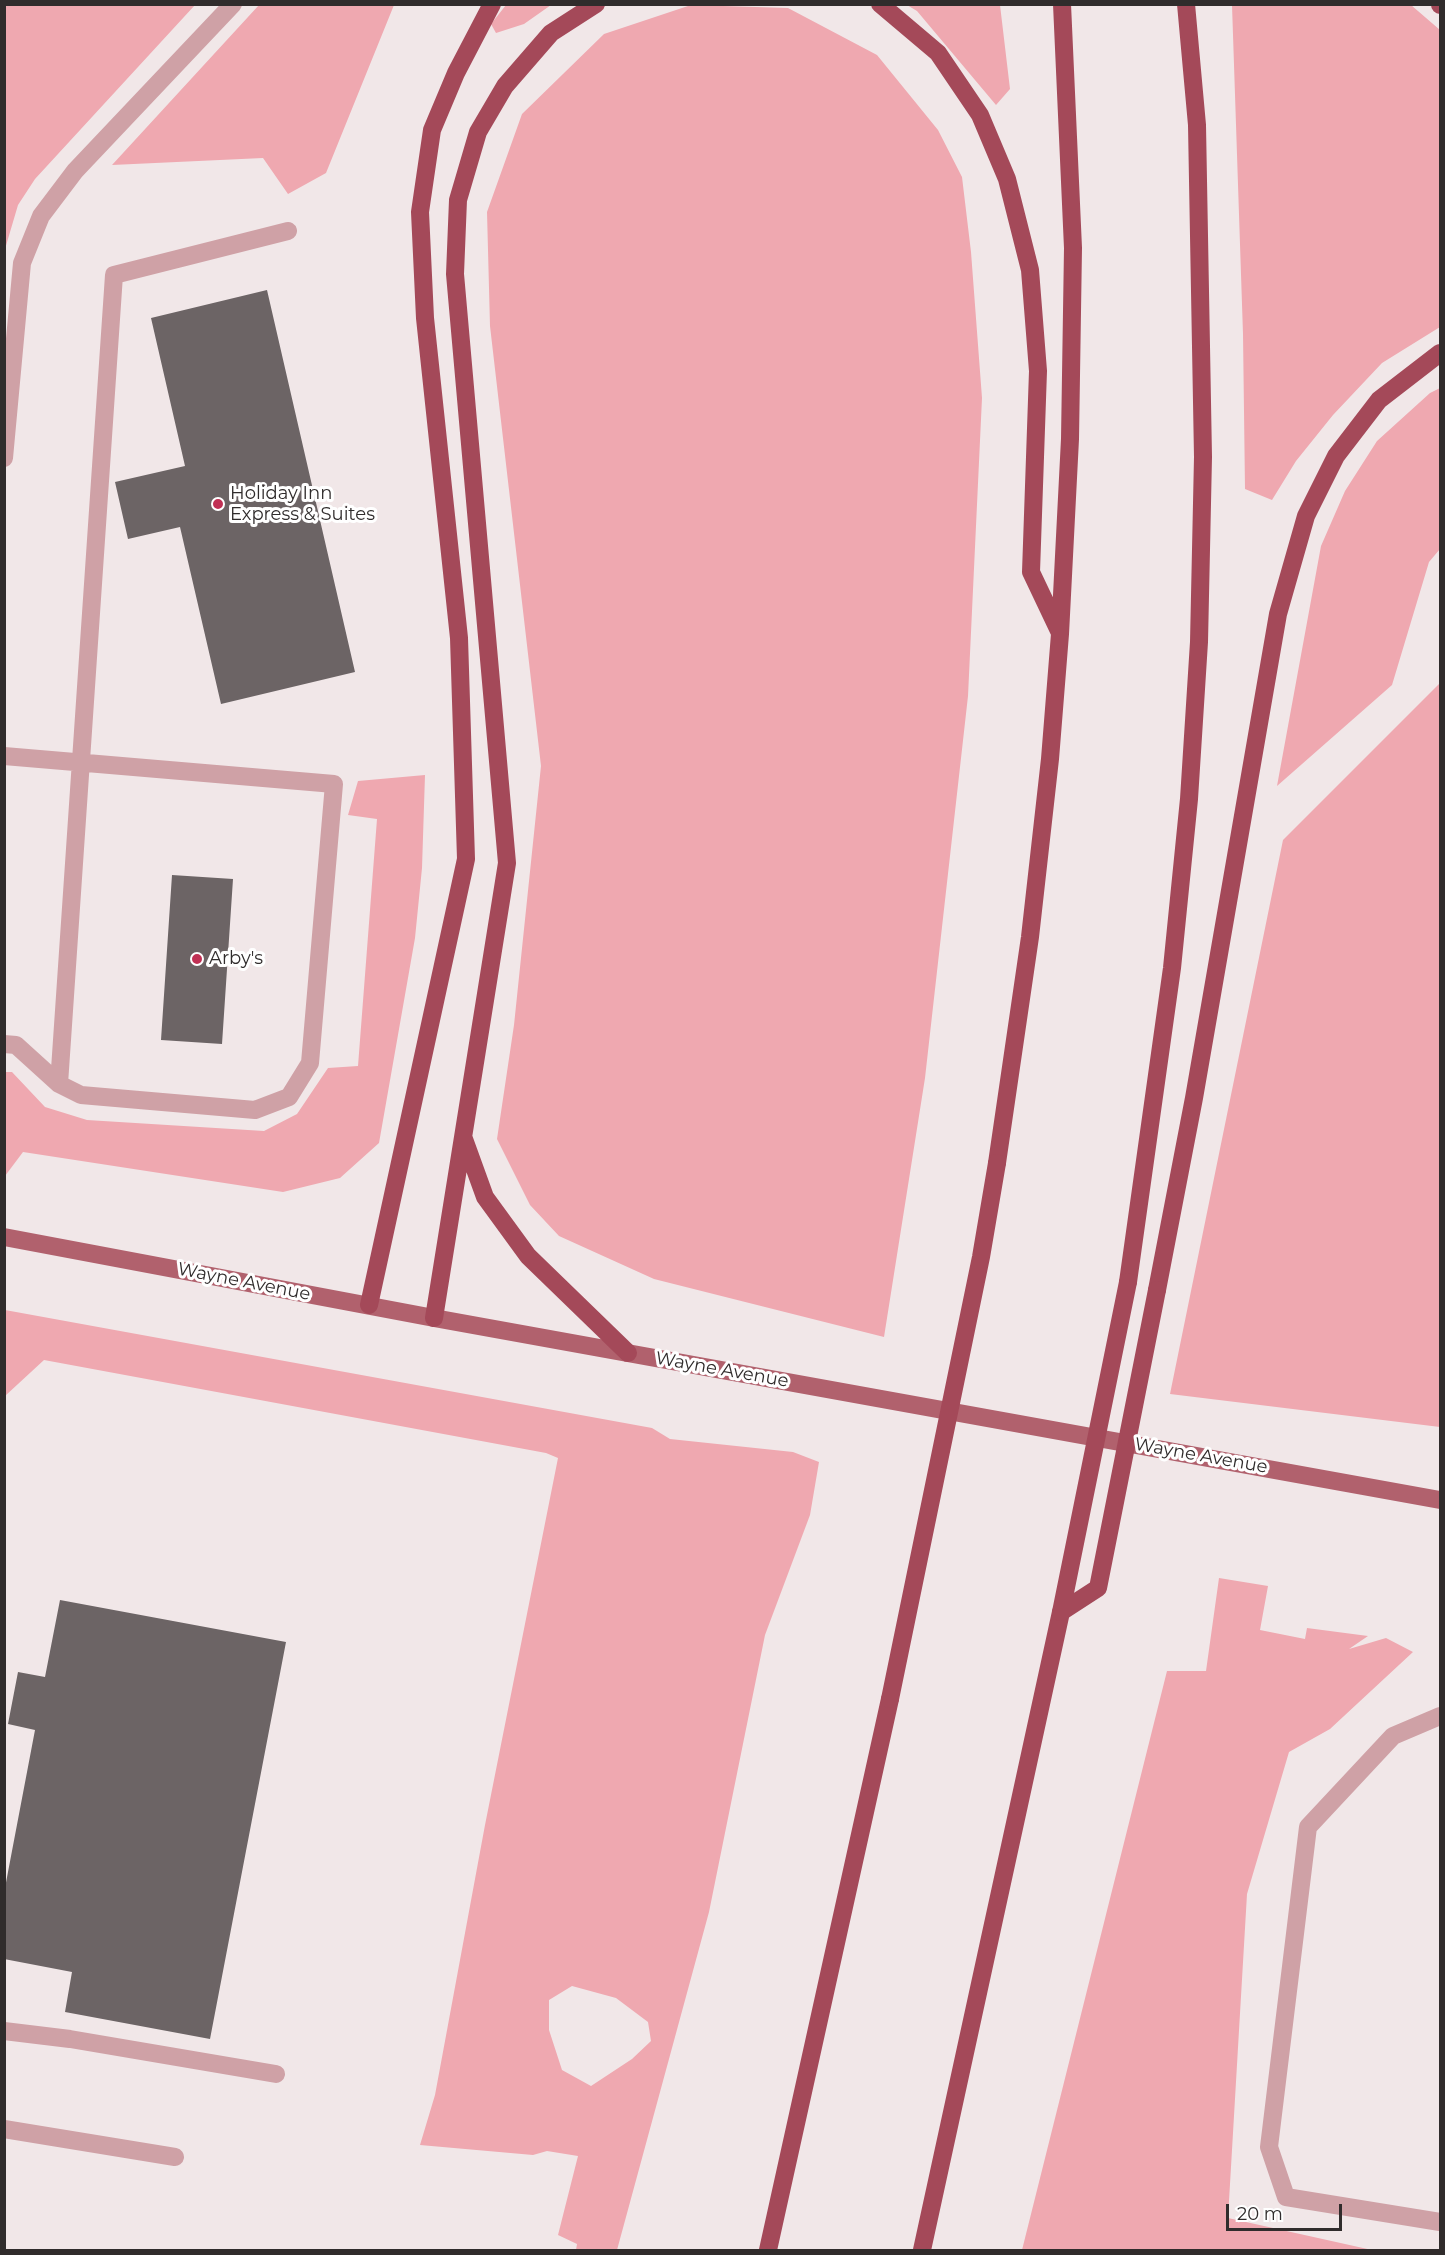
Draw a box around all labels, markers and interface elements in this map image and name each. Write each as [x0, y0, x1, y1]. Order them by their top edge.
place label: Holiday Inn Express & Suites [230, 483, 375, 526]
marker: Holiday Inn Express & Suites [211, 497, 225, 511]
place label: Arby's [209, 948, 263, 970]
marker: Arby's [190, 952, 204, 966]
street label: Wayne Avenue [176, 1259, 312, 1305]
street label: Wayne Avenue [654, 1348, 790, 1392]
street label: Wayne Avenue [1133, 1434, 1269, 1478]
scale bar [1229, 2192, 1344, 2230]
text: 20 m [1237, 2203, 1283, 2225]

